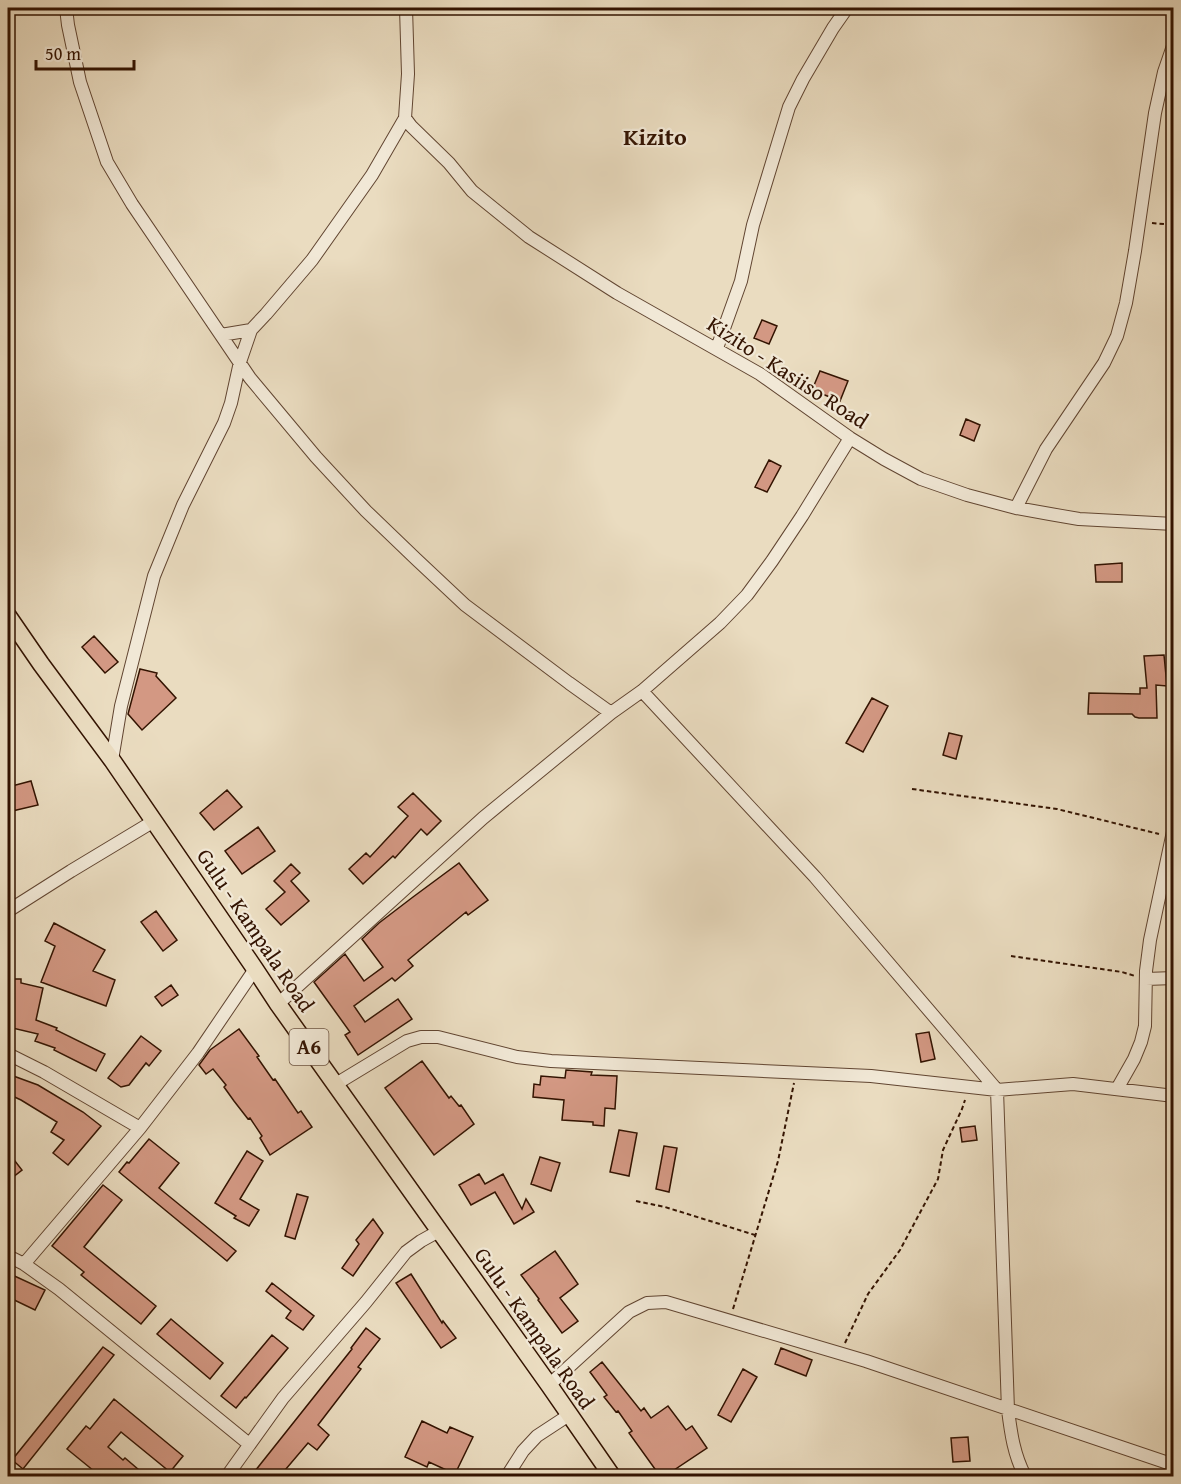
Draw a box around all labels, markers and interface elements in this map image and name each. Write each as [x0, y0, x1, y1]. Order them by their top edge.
scale bar [36, 33, 134, 71]
text: 50 m [45, 40, 81, 67]
district label: Kizito [623, 119, 687, 154]
street label: Kizito - Kasiiso Road [701, 308, 875, 436]
street label: Gulu - Kampala Road [189, 842, 323, 1018]
road number: A6 [290, 1029, 328, 1065]
street label: Gulu - Kampala Road [467, 1240, 603, 1416]

